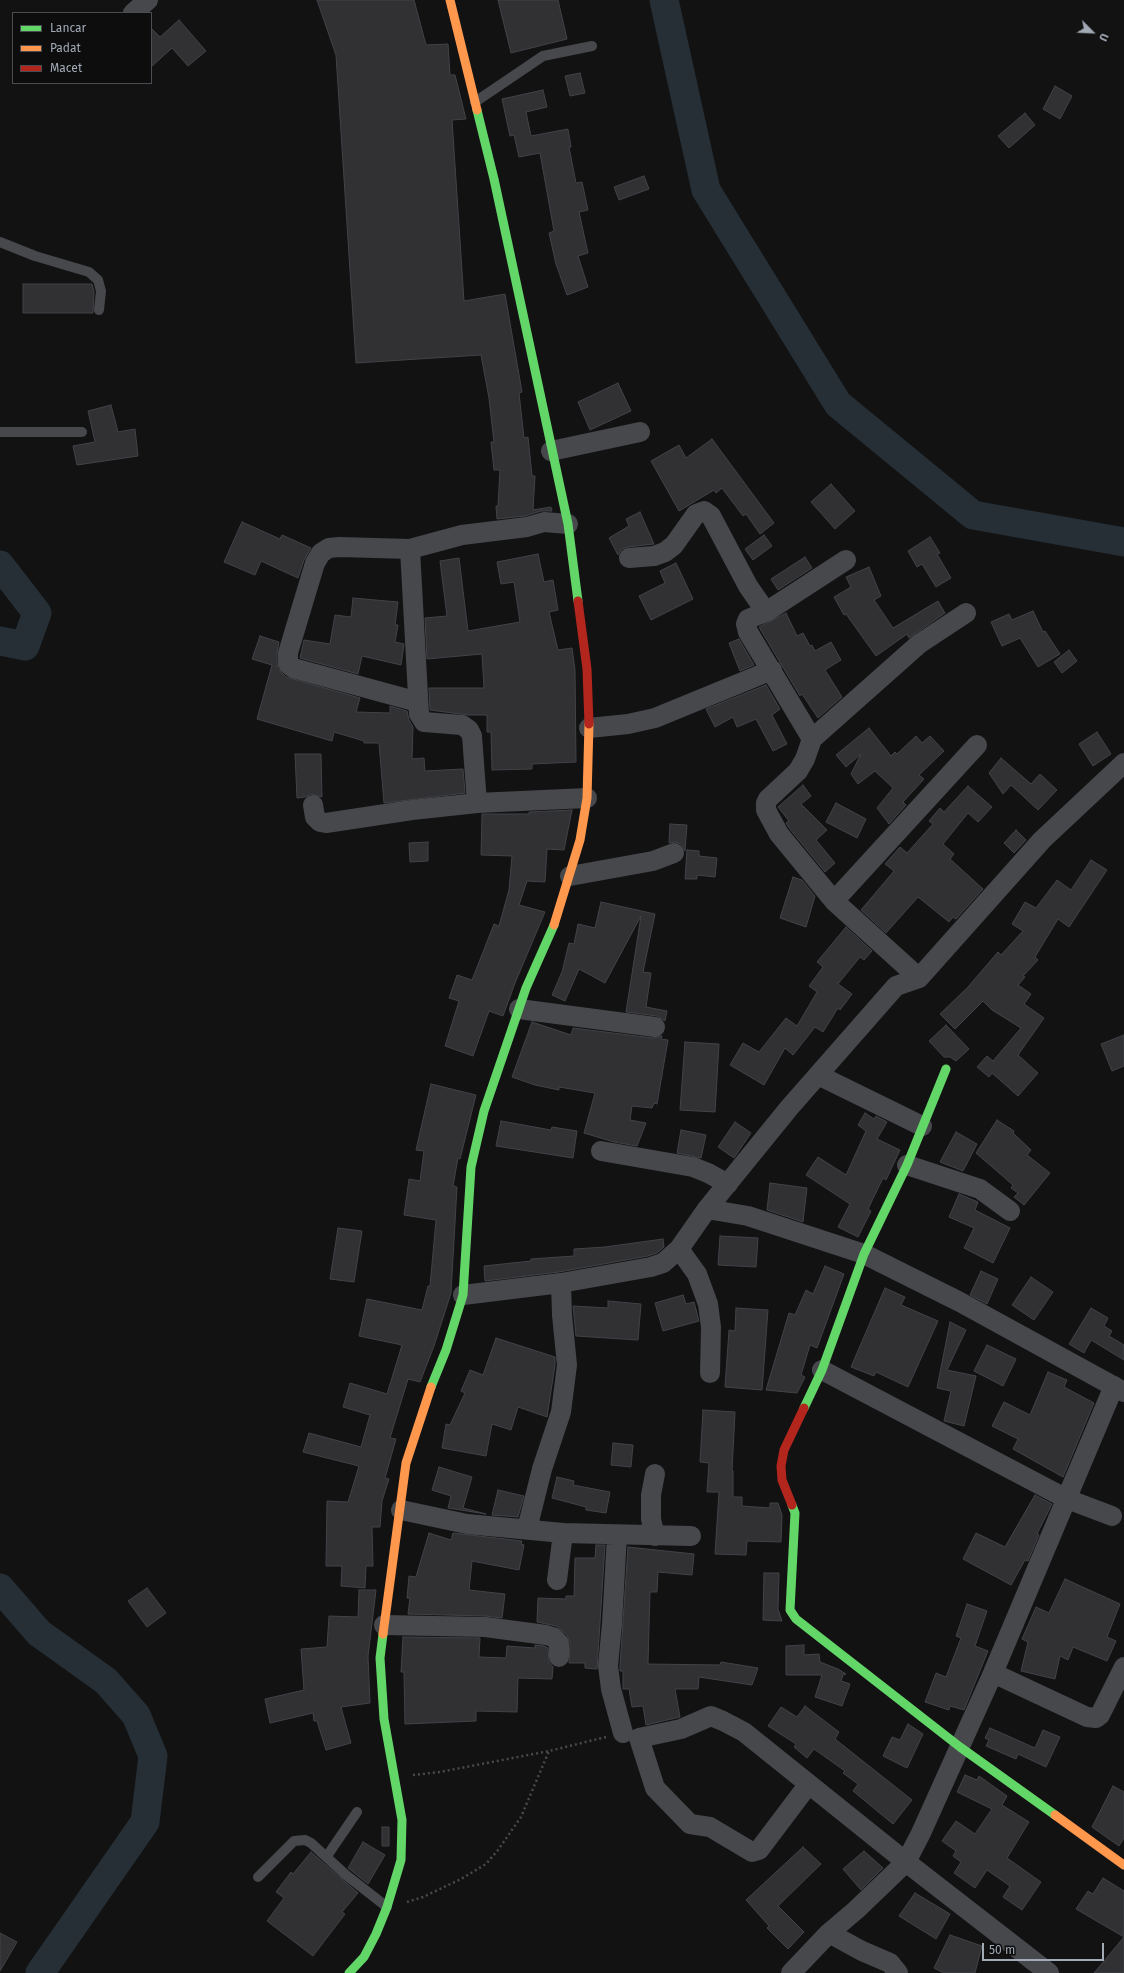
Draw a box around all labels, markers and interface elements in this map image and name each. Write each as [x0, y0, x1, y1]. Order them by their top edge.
legend [12, 12, 152, 84]
north arrow [1072, 12, 1112, 52]
text: Lancar [50, 21, 86, 35]
text: U [1096, 31, 1111, 43]
text: Padat [50, 41, 81, 55]
text: Macet [50, 61, 82, 75]
scale bar [984, 1935, 1106, 1961]
text: 50 m [989, 1943, 1015, 1957]

